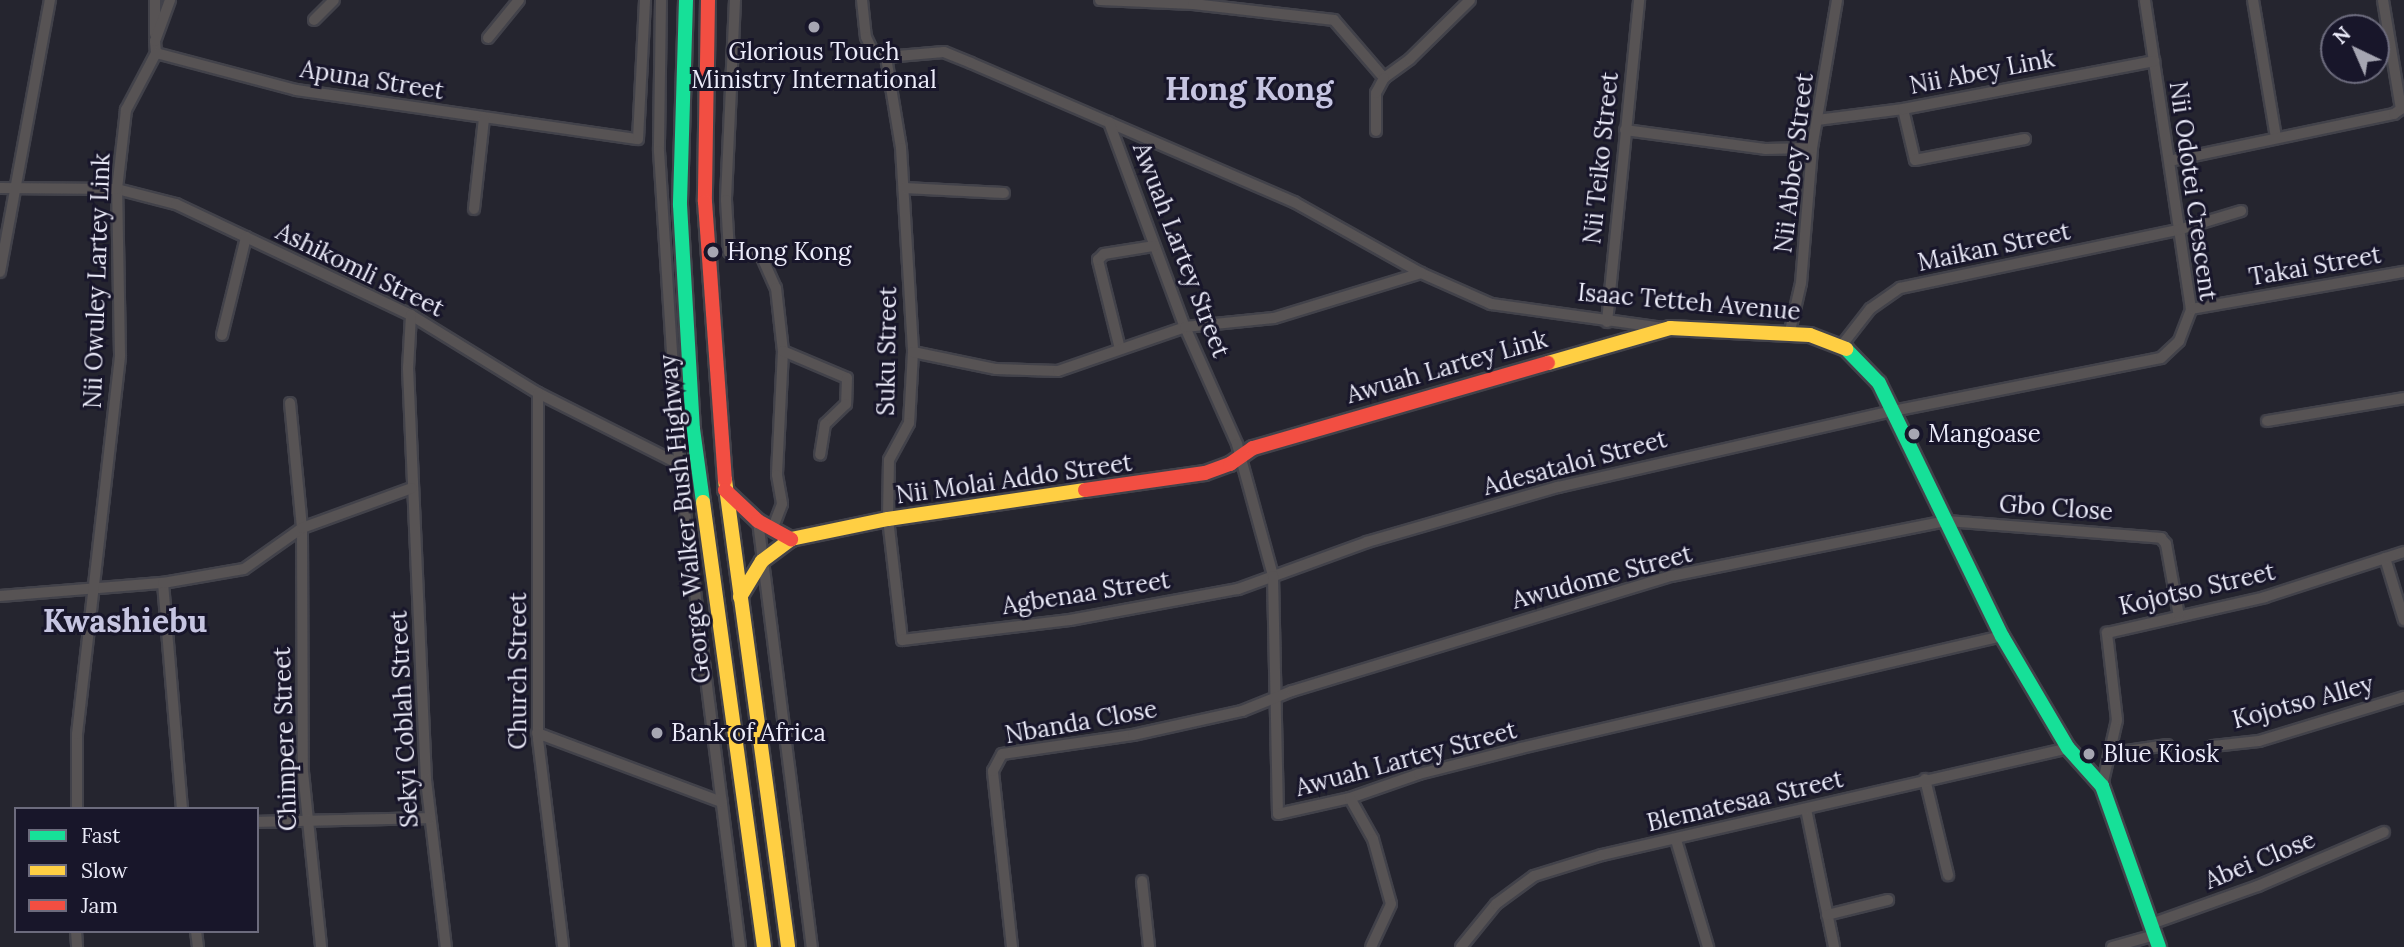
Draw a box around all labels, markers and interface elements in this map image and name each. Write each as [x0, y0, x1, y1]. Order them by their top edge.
north arrow [2320, 14, 2390, 84]
marker: Glorious Touch Ministry International [806, 19, 822, 35]
text: N [2328, 22, 2355, 49]
place label: Glorious Touch Ministry International [691, 38, 937, 94]
street label: Nii Abey Link [1907, 44, 2057, 100]
street label: Apuna Street [298, 54, 446, 106]
district label: Hong Kong [1165, 70, 1333, 108]
street label: Nii Teiko Street [1578, 70, 1624, 246]
street label: Nii Abbey Street [1769, 71, 1819, 255]
street label: Nii Odotei Crescent [2163, 79, 2223, 303]
street label: Awuah Lartey Street [1127, 139, 1235, 361]
street label: Nii Owuley Lartey Link [78, 153, 116, 409]
street label: Ashikomli Street [271, 217, 449, 323]
street label: Maikan Street [1915, 217, 2073, 277]
place label: Hong Kong [727, 238, 851, 266]
street label: Takai Street [2247, 240, 2383, 292]
marker: Hong Kong [705, 244, 721, 260]
street label: Isaac Tetteh Avenue [1576, 278, 1802, 326]
street label: Suku Street [871, 286, 903, 416]
street label: Awuah Lartey Link [1343, 325, 1551, 409]
street label: George Walker Bush Highway [653, 353, 717, 685]
place label: Mangoase [1928, 420, 2041, 448]
street label: Adesataloi Street [1480, 425, 1670, 501]
marker: Mangoase [1906, 426, 1922, 442]
street label: Nii Molai Addo Street [894, 448, 1134, 510]
street label: Gbo Close [1998, 490, 2114, 526]
street label: Awudome Street [1509, 539, 1695, 615]
street label: Kojotso Street [2116, 557, 2278, 621]
street label: Agbenaa Street [1000, 566, 1172, 620]
street label: Church Street [504, 592, 532, 750]
district label: Kwashiebu [43, 602, 207, 640]
street label: Sekyi Coblah Street [384, 610, 424, 828]
street label: Chimpere Street [267, 646, 303, 832]
street label: Kojotso Alley [2229, 669, 2377, 735]
street label: Nbanda Close [1003, 694, 1159, 750]
street label: Awuah Lartey Street [1292, 716, 1520, 802]
place label: Bank of Africa [671, 719, 826, 747]
marker: Bank of Africa [649, 725, 665, 741]
place label: Blue Kiosk [2103, 740, 2219, 768]
marker: Blue Kiosk [2081, 746, 2097, 762]
street label: Blematesaa Street [1644, 764, 1846, 838]
legend [14, 807, 259, 933]
text: Fast [81, 822, 120, 849]
street label: Abei Close [2201, 825, 2319, 895]
text: Slow [81, 857, 128, 884]
text: Jam [81, 892, 118, 919]

